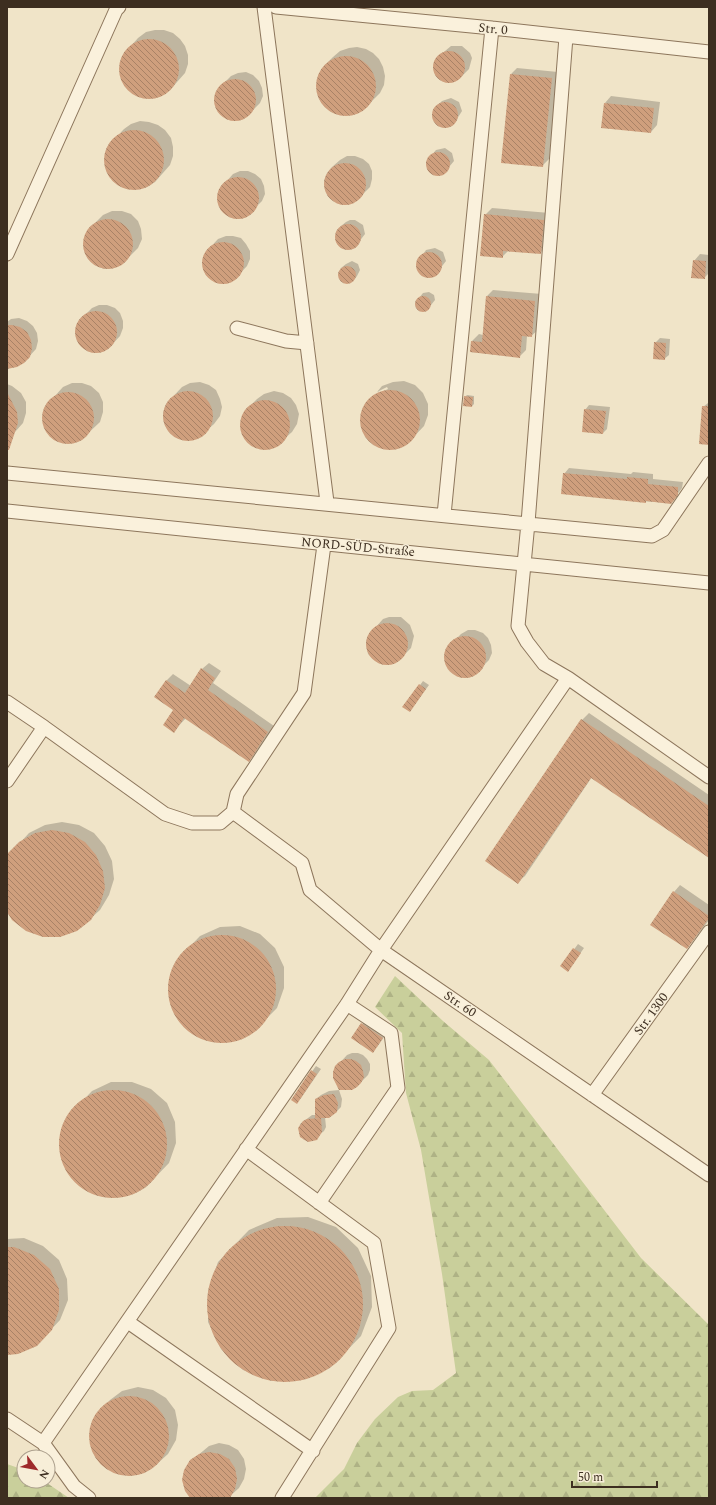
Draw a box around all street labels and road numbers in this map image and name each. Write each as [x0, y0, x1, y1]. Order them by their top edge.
street label: Str. 0 [477, 18, 509, 41]
street label: NORD-SÜD-Straße [300, 532, 416, 562]
street label: Str. 60 [440, 986, 481, 1023]
street label: Str. 1300 [629, 988, 674, 1040]

